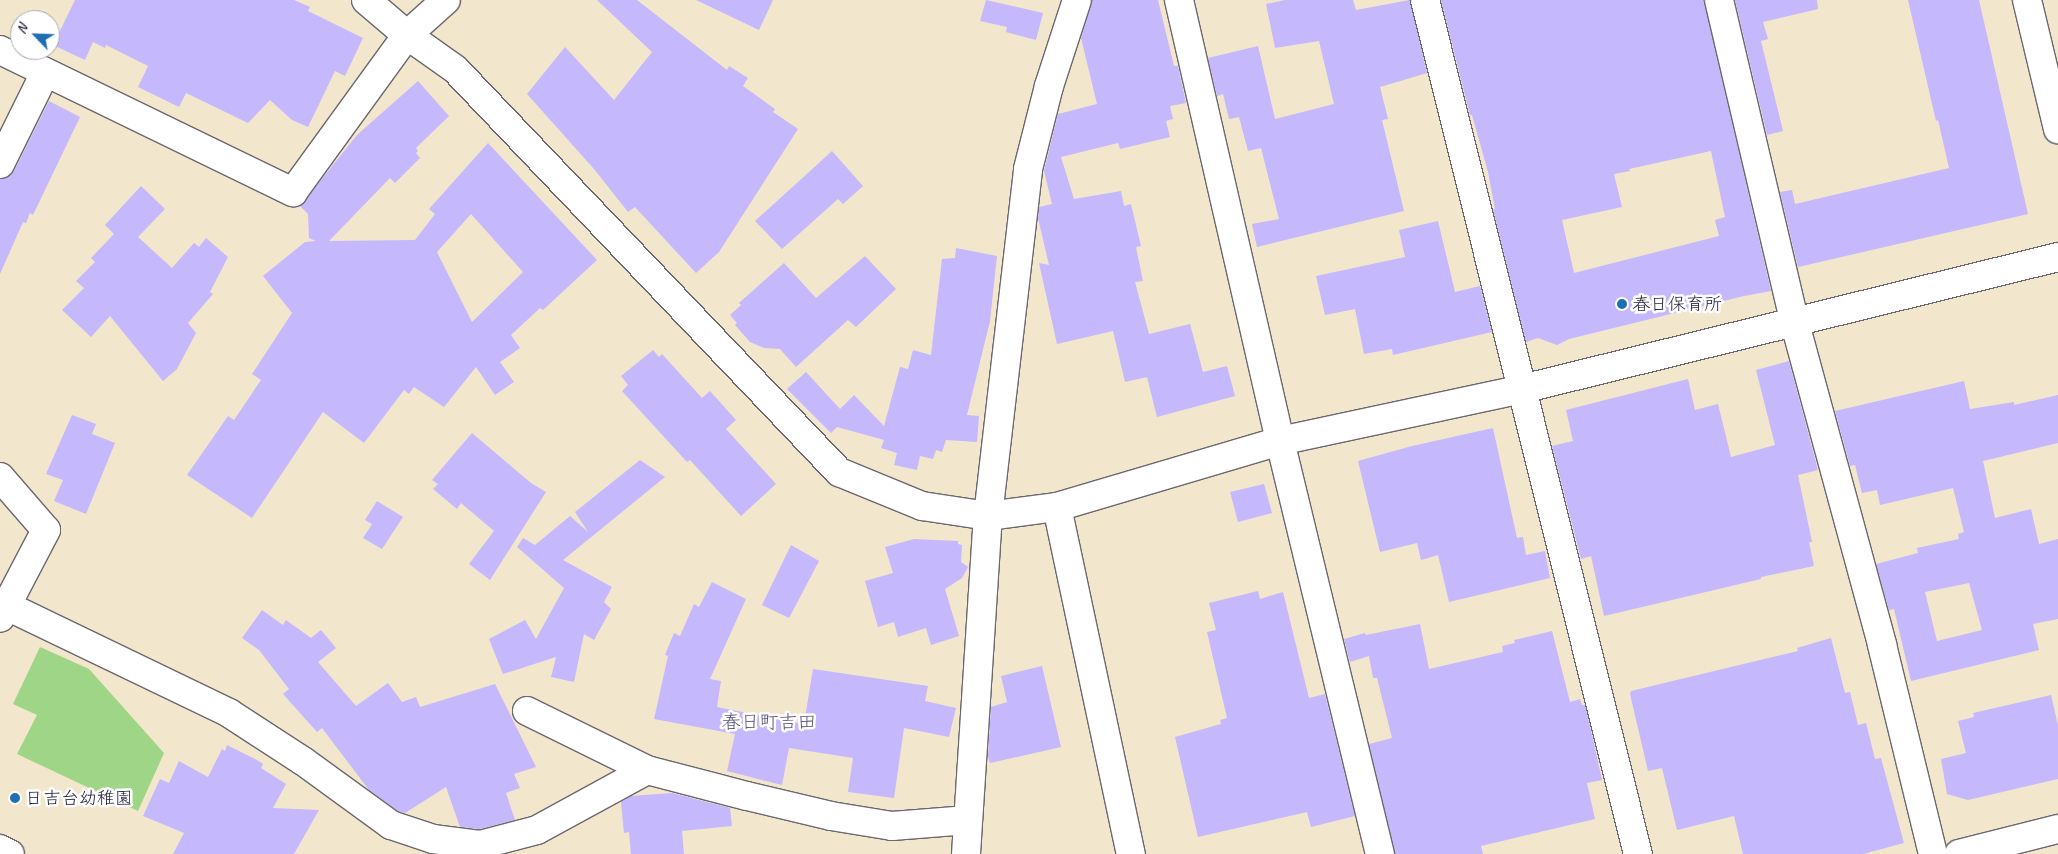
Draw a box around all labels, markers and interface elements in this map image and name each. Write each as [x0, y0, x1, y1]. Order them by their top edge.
north arrow [10, 10, 60, 60]
text: N [12, 22, 31, 37]
place label: 春日保育所 [1632, 293, 1722, 315]
marker: 春日保育所 [1616, 298, 1628, 310]
district label: 春日町吉田 [722, 712, 816, 734]
place label: 日吉台幼稚園 [25, 787, 133, 809]
marker: 日吉台幼稚園 [9, 792, 21, 804]

